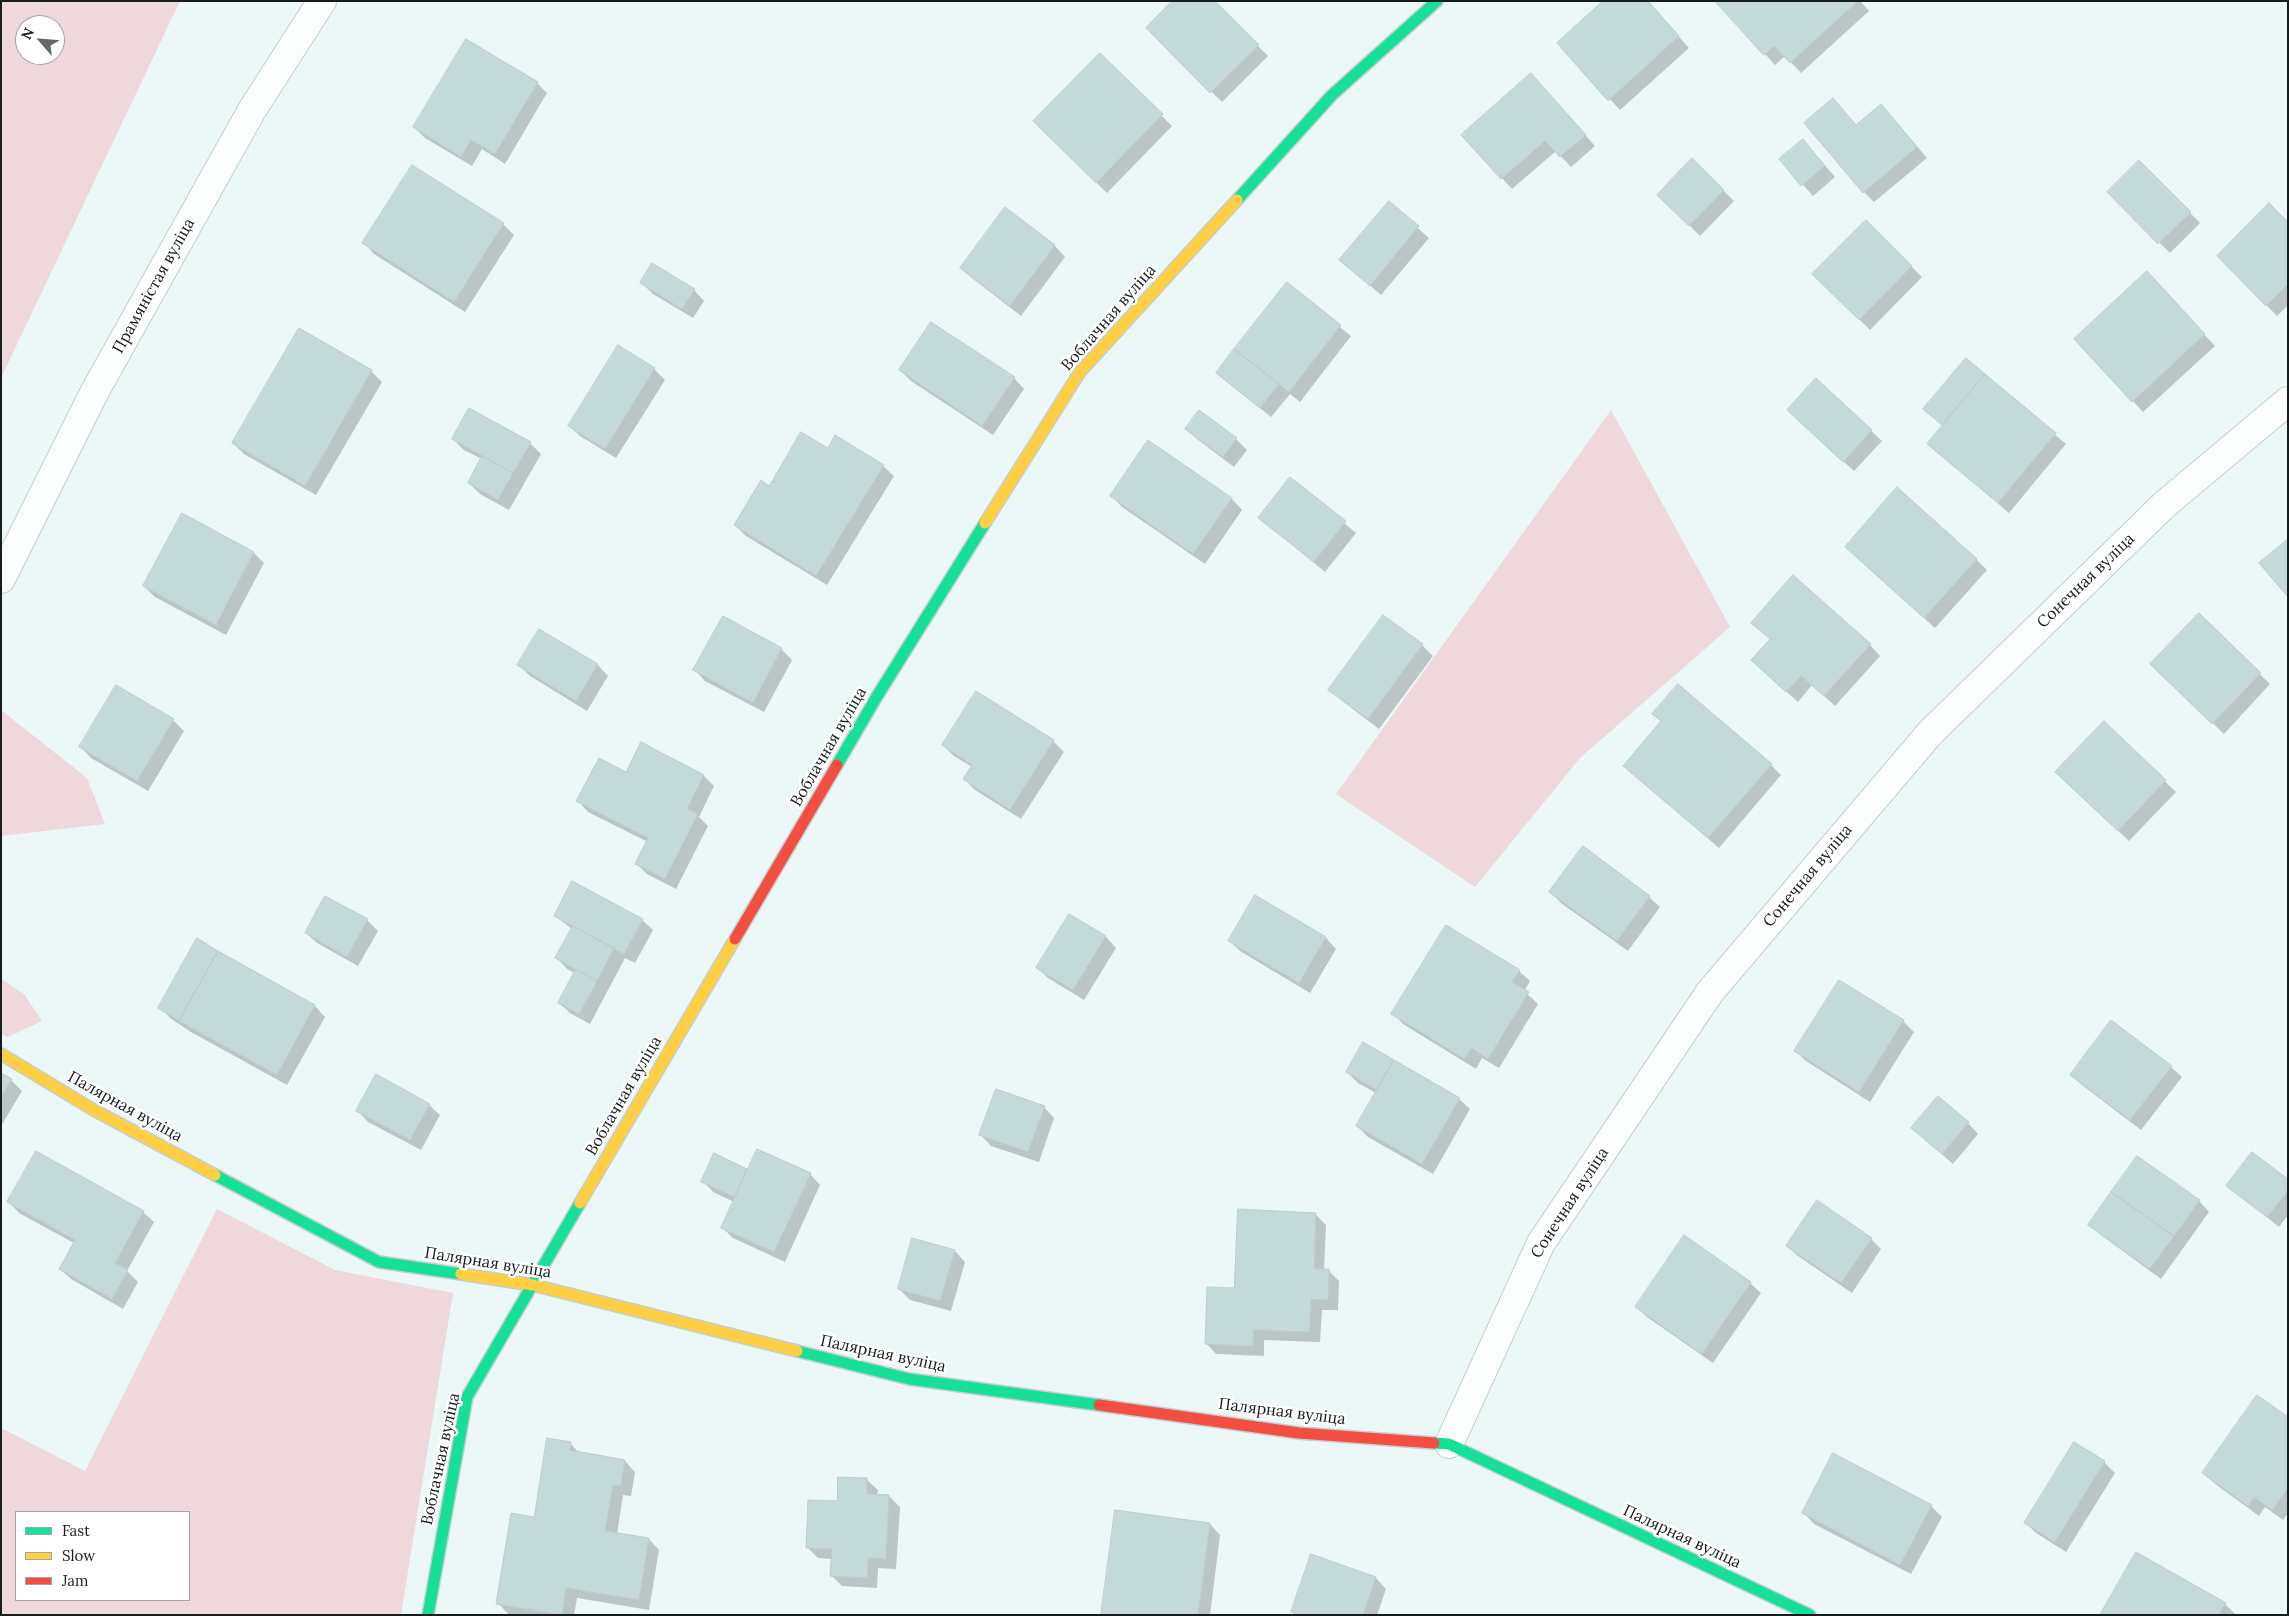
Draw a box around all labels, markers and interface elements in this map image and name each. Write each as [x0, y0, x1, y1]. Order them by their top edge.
north arrow [15, 15, 65, 65]
text: N [17, 25, 38, 43]
street label: Прамяністая вуліца [109, 215, 199, 357]
street label: Воблачная вуліца [1058, 261, 1160, 375]
street label: Сонечная вуліца [2033, 530, 2139, 632]
street label: Воблачная вуліца [787, 684, 871, 810]
street label: Сонечная вуліца [1759, 821, 1857, 931]
street label: Воблачная вуліца [582, 1033, 666, 1159]
street label: Палярная вуліца [64, 1068, 186, 1146]
street label: Сонечная вуліца [1527, 1144, 1613, 1262]
street label: Палярная вуліца [423, 1244, 553, 1282]
street label: Палярная вуліца [818, 1331, 948, 1377]
street label: Воблачная вуліца [418, 1391, 464, 1527]
street label: Палярная вуліца [1217, 1395, 1347, 1429]
street label: Палярная вуліца [1620, 1501, 1744, 1573]
legend [15, 1511, 190, 1601]
text: Fast [62, 1521, 90, 1540]
text: Slow [62, 1546, 95, 1565]
text: Jam [62, 1571, 89, 1590]

